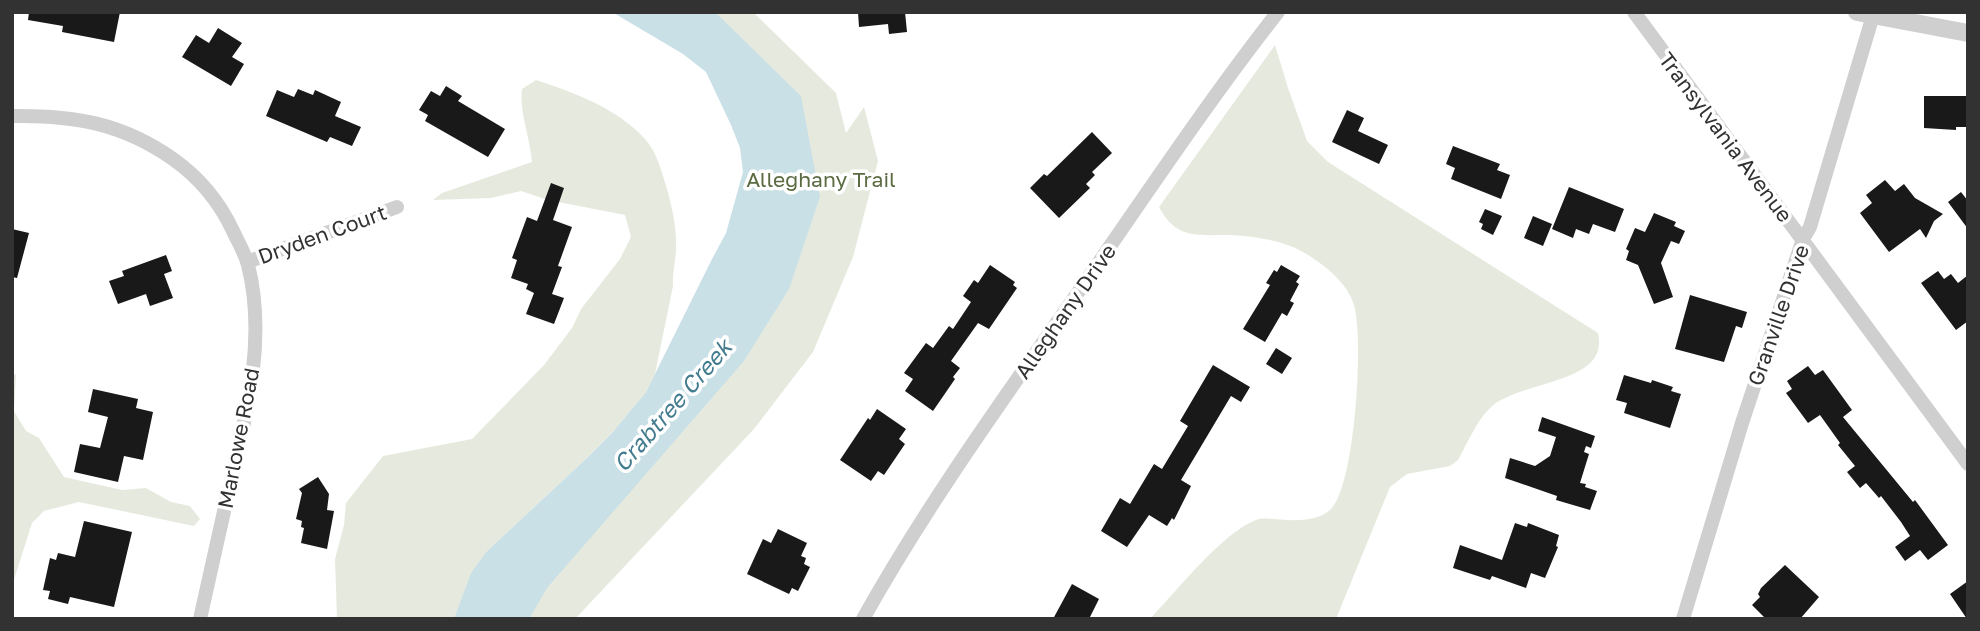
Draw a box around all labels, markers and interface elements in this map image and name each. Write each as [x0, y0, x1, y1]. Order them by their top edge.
street label: Transylvania Avenue [1654, 47, 1798, 227]
park label: Alleghany Trail [746, 166, 896, 192]
street label: Dryden Court [254, 199, 390, 269]
street label: Alleghany Drive [1009, 239, 1121, 383]
street label: Granville Drive [1742, 241, 1814, 389]
water label: Crabtree Creek [607, 332, 738, 477]
street label: Marlowe Road [212, 365, 264, 511]

